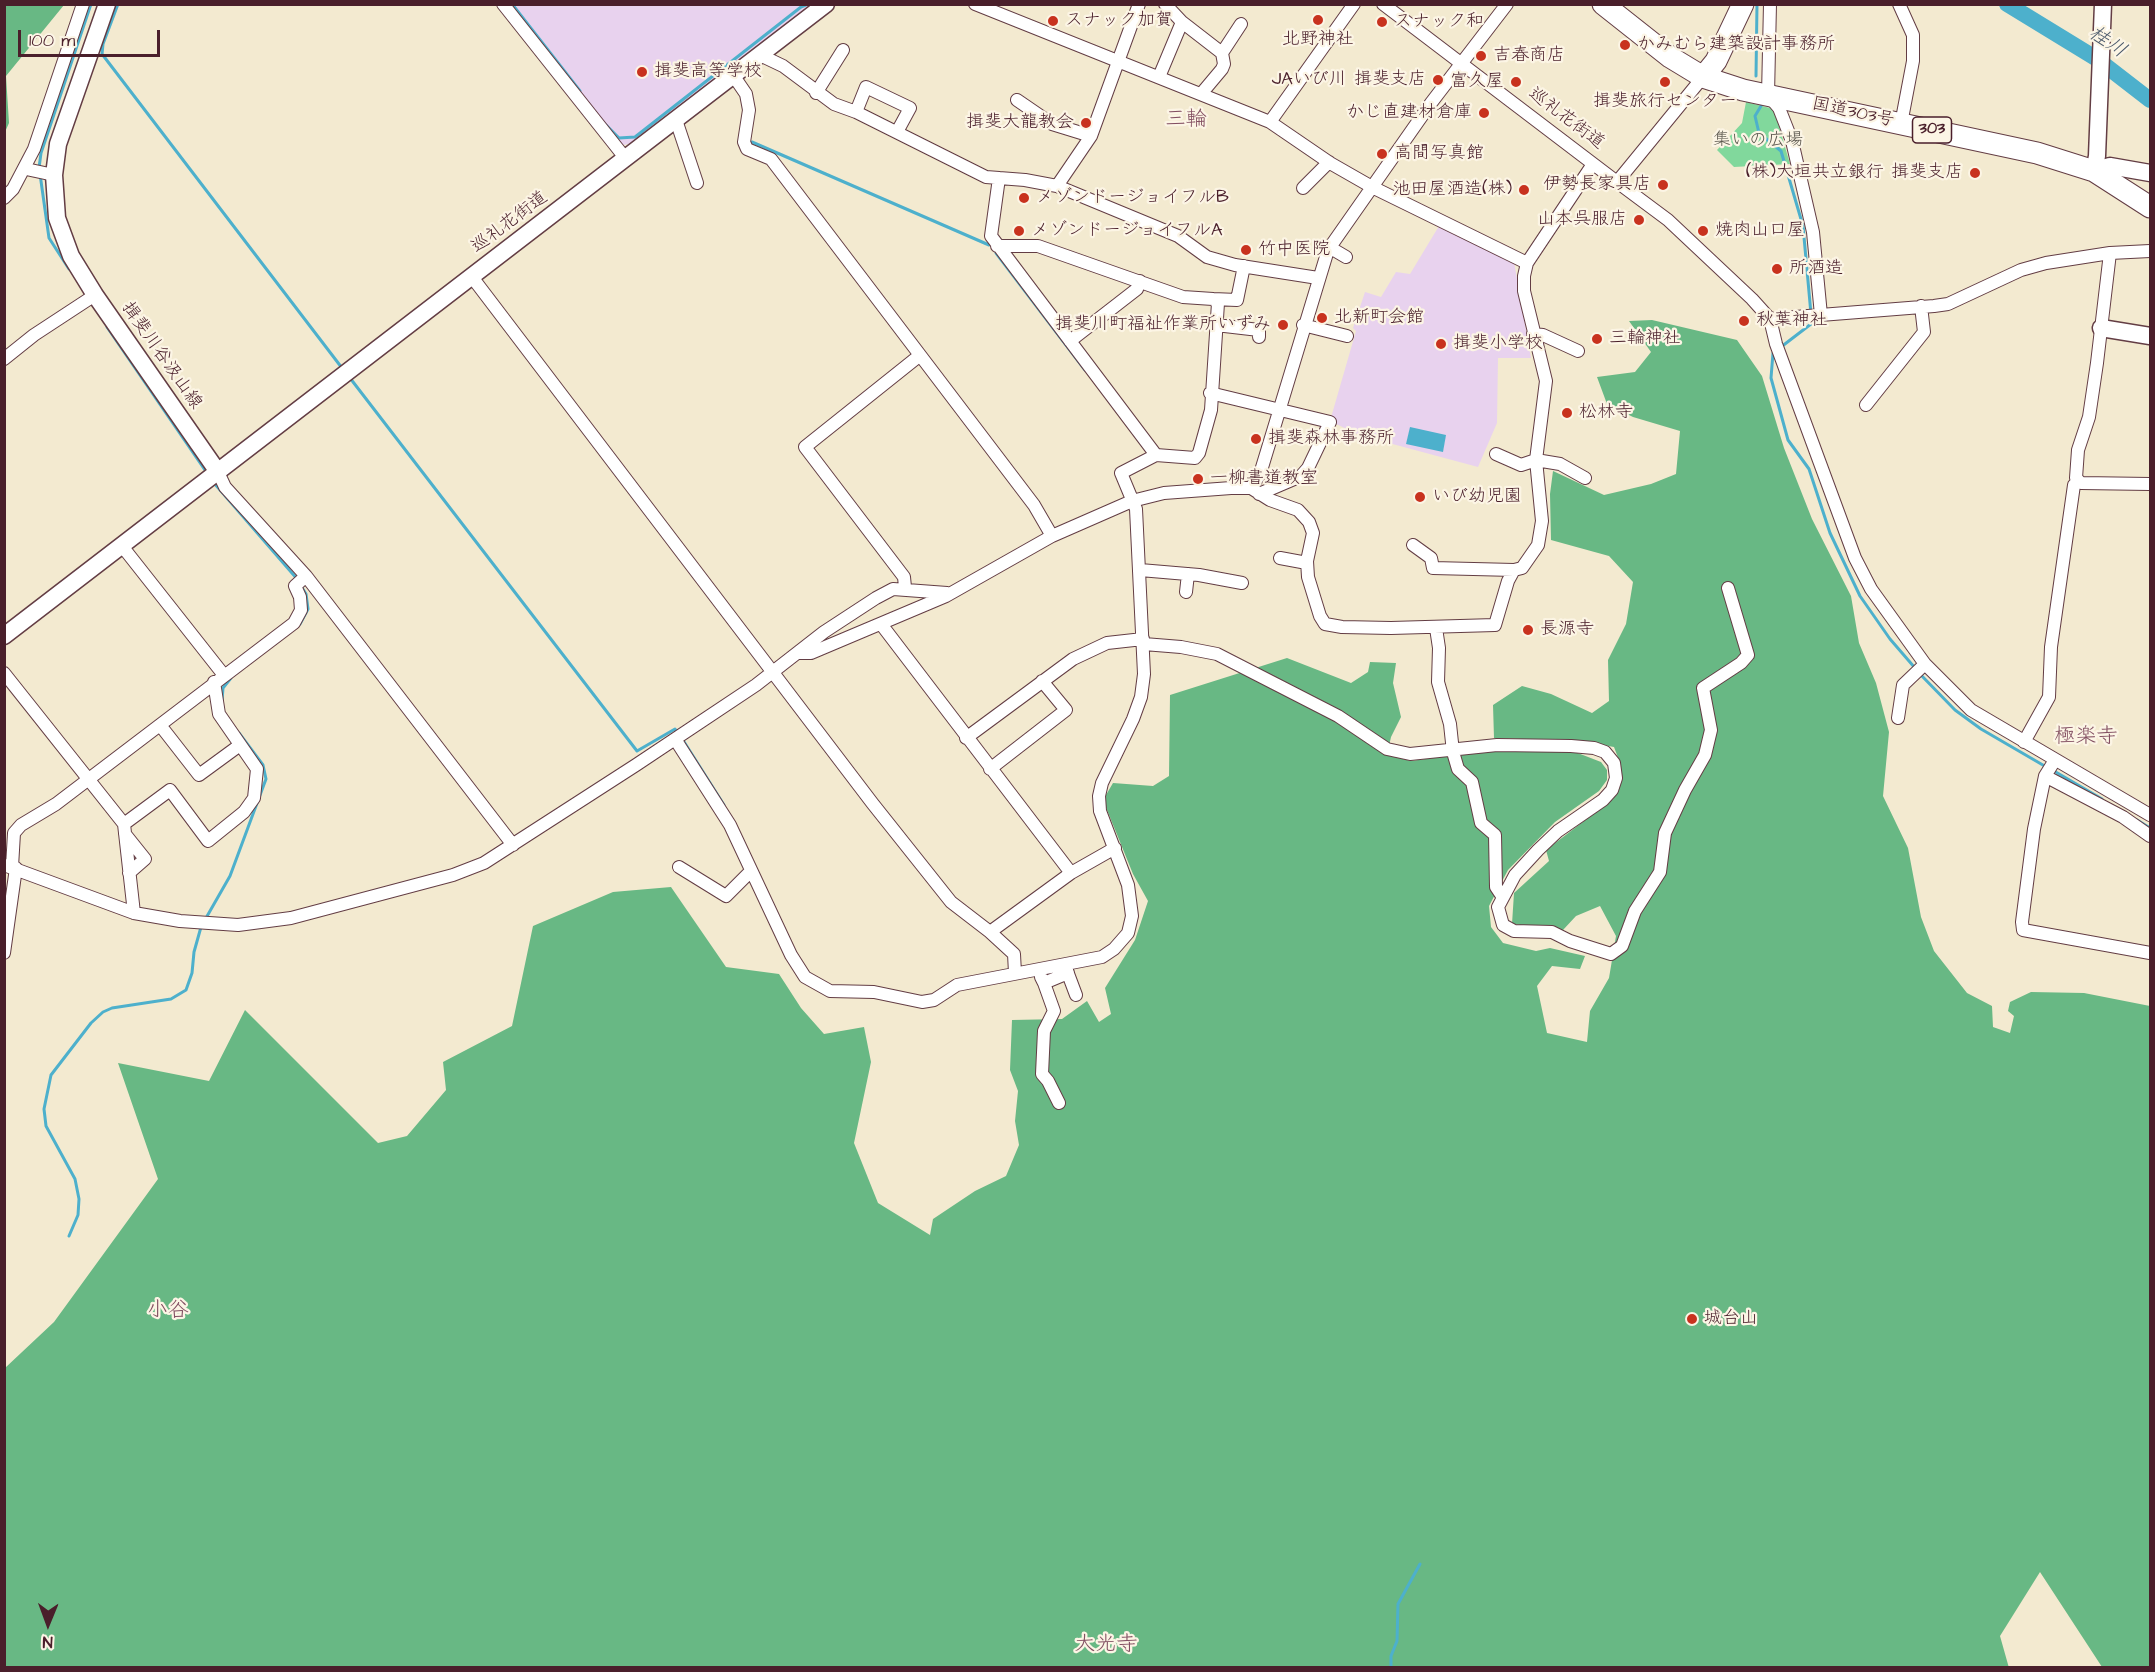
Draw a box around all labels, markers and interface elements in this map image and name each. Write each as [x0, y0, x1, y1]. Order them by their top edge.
place label: スナック加賀 [1065, 10, 1173, 32]
place label: スナック和 [1394, 11, 1484, 33]
marker: 北野神社 [1311, 13, 1325, 27]
marker: スナック加賀 [1046, 14, 1060, 28]
marker: スナック和 [1375, 15, 1389, 29]
scale bar [21, 18, 164, 56]
water label: 桂川 [2084, 22, 2130, 64]
text: 100 m [29, 28, 75, 53]
place label: 北野神社 [1282, 29, 1354, 51]
place label: かみむら建築設計事務所 [1637, 34, 1835, 56]
marker: かみむら建築設計事務所 [1618, 38, 1632, 52]
place label: 吉春商店 [1493, 45, 1565, 67]
marker: 吉春商店 [1474, 49, 1488, 63]
place label: 揖斐高等学校 [654, 61, 762, 83]
marker: 揖斐高等学校 [635, 65, 649, 79]
place label: JAいび川 揖斐支店 [1272, 69, 1426, 91]
place label: 富久屋 [1450, 71, 1504, 93]
marker: JAいび川 揖斐支店 [1431, 73, 1445, 87]
marker: 富久屋 [1509, 75, 1523, 89]
marker: 揖斐旅行センター [1658, 75, 1672, 89]
street label: 巡礼花街道 [1524, 83, 1608, 155]
place label: 揖斐旅行センター [1593, 91, 1737, 113]
street label: 国道303号 [1810, 94, 1896, 132]
place label: かじ直建材倉庫 [1346, 102, 1472, 124]
marker: かじ直建材倉庫 [1477, 106, 1491, 120]
district label: 三輪 [1165, 108, 1207, 134]
place label: 揖斐大龍教会 [966, 112, 1074, 134]
marker: 揖斐大龍教会 [1079, 116, 1093, 130]
road number: 303 [1912, 117, 1952, 143]
park label: 集いの広場 [1713, 130, 1803, 152]
place label: 高間写真館 [1394, 143, 1484, 165]
marker: 高間写真館 [1375, 147, 1389, 161]
place label: (株)大垣共立銀行 揖斐支店 [1746, 162, 1963, 184]
marker: (株)大垣共立銀行 揖斐支店 [1968, 166, 1982, 180]
place label: 伊勢長家具店 [1543, 174, 1651, 196]
marker: 伊勢長家具店 [1656, 178, 1670, 192]
place label: 池田屋酒造(株) [1392, 179, 1512, 201]
marker: 池田屋酒造(株) [1517, 183, 1531, 197]
street label: 巡礼花街道 [468, 187, 552, 259]
place label: メゾンドージョイフルB [1036, 187, 1229, 209]
marker: メゾンドージョイフルB [1017, 191, 1031, 205]
place label: 山本呉服店 [1537, 209, 1627, 231]
marker: 山本呉服店 [1632, 213, 1646, 227]
place label: メゾンドージョイフルA [1031, 220, 1223, 242]
place label: 焼肉山口屋 [1715, 220, 1805, 242]
marker: メゾンドージョイフルA [1012, 224, 1026, 238]
marker: 焼肉山口屋 [1696, 224, 1710, 238]
place label: 竹中医院 [1258, 239, 1330, 261]
marker: 竹中医院 [1239, 243, 1253, 257]
place label: 所酒造 [1789, 258, 1843, 280]
marker: 所酒造 [1770, 262, 1784, 276]
street label: 揖斐川谷汲山線 [116, 298, 206, 414]
place label: 北新町会館 [1334, 307, 1424, 329]
place label: 秋葉神社 [1756, 310, 1828, 332]
marker: 北新町会館 [1315, 311, 1329, 325]
place label: 揖斐川町福祉作業所いずみ [1055, 314, 1271, 336]
marker: 秋葉神社 [1737, 314, 1751, 328]
marker: 揖斐川町福祉作業所いずみ [1276, 318, 1290, 332]
place label: 三輪神社 [1609, 328, 1681, 350]
marker: 三輪神社 [1590, 332, 1604, 346]
place label: 揖斐小学校 [1453, 333, 1543, 355]
marker: 揖斐小学校 [1434, 337, 1448, 351]
place label: 松林寺 [1579, 402, 1633, 424]
marker: 松林寺 [1560, 406, 1574, 420]
place label: 揖斐森林事務所 [1268, 428, 1394, 450]
marker: 揖斐森林事務所 [1249, 432, 1263, 446]
place label: 一柳書道教室 [1210, 468, 1318, 490]
marker: 一柳書道教室 [1191, 472, 1205, 486]
place label: いび幼児園 [1432, 486, 1522, 508]
marker: いび幼児園 [1413, 490, 1427, 504]
place label: 長源寺 [1540, 619, 1594, 641]
marker: 長源寺 [1521, 623, 1535, 637]
district label: 極楽寺 [2055, 725, 2117, 751]
district label: 小谷 [147, 1299, 189, 1325]
place label: 城台山 [1704, 1308, 1758, 1330]
marker: 城台山 [1685, 1312, 1699, 1326]
north arrow [18, 1594, 78, 1654]
text: N [42, 1631, 53, 1653]
district label: 大光寺 [1075, 1633, 1137, 1659]

